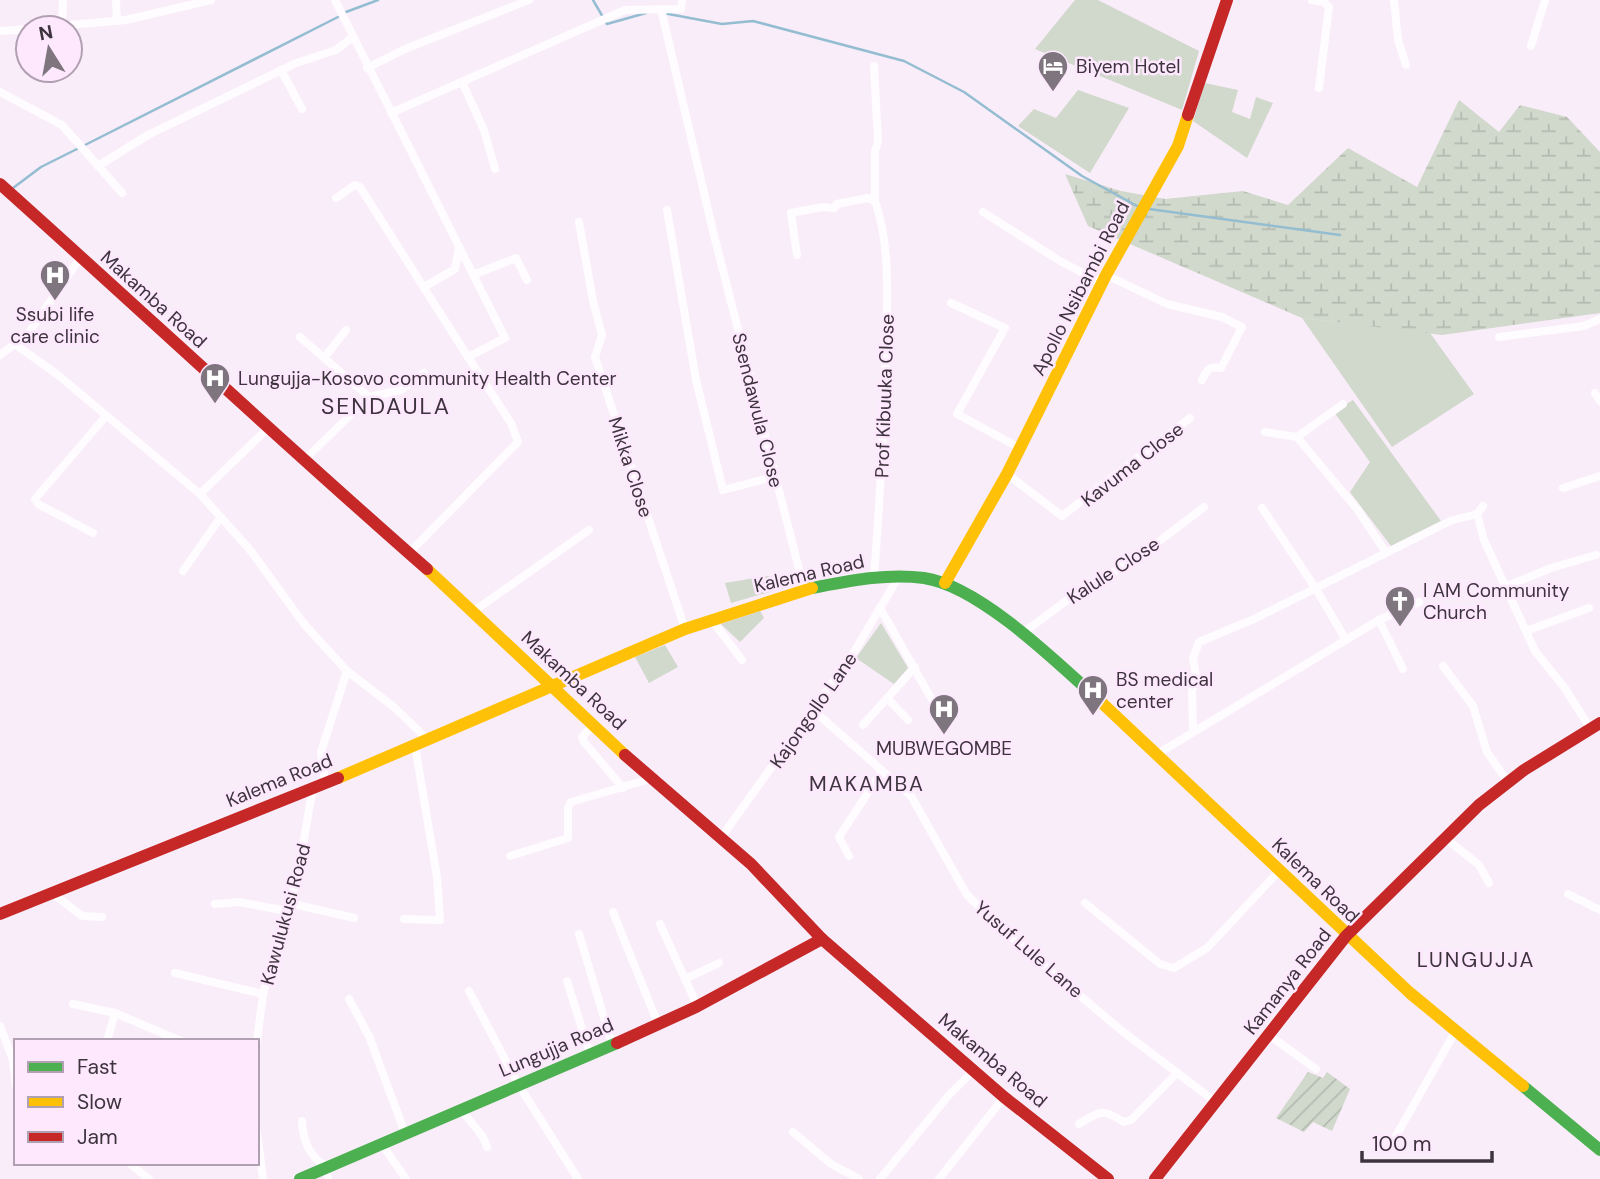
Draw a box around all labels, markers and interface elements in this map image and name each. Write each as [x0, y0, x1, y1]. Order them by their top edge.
north arrow [14, 14, 84, 84]
text: N [37, 19, 55, 46]
hotel icon: Biyem Hotel [1036, 49, 1070, 93]
place label: Biyem Hotel [1076, 54, 1181, 79]
street label: Apollo Nsibambi Road [1026, 197, 1135, 380]
street label: Makamba Road [95, 245, 212, 354]
hospital icon: Ssubi life care clinic [38, 258, 72, 302]
place label: Ssubi life care clinic [10, 302, 100, 349]
street label: Prof Kibuuka Close [869, 314, 900, 478]
street label: Ssendawula Close [726, 330, 789, 490]
hospital icon: Lungujja-Kosovo community Health Center [198, 361, 232, 405]
place label: Lungujja-Kosovo community Health Center [238, 366, 617, 391]
district label: SENDAULA [321, 391, 451, 421]
street label: Mikka Close [602, 414, 659, 521]
street label: Kavuma Close [1076, 417, 1189, 512]
street label: Kalule Close [1062, 531, 1164, 610]
street label: Kalema Road [751, 549, 867, 598]
place label: I AM Community Church [1423, 578, 1570, 625]
church icon: I AM Community Church [1383, 584, 1417, 628]
street label: Makamba Road [516, 625, 631, 735]
street label: Kajongollo Lane [764, 647, 863, 773]
place label: BS medical center [1116, 667, 1213, 714]
hospital icon: BS medical center [1076, 673, 1110, 717]
hospital icon: MUBWEGOMBE [927, 692, 961, 736]
place label: MUBWEGOMBE [876, 736, 1012, 761]
street label: Kalema Road [222, 748, 336, 813]
district label: MAKAMBA [809, 770, 925, 798]
street label: Kalema Road [1266, 832, 1365, 928]
street label: Kawulukusi Road [255, 841, 316, 987]
street label: Yusuf Lule Lane [969, 895, 1088, 1004]
street label: Kamanya Road [1238, 923, 1337, 1040]
district label: LUNGUJJA [1417, 946, 1535, 974]
street label: Makamba Road [933, 1008, 1052, 1113]
street label: Lungujja Road [495, 1012, 617, 1083]
legend [14, 1039, 259, 1165]
text: Fast [77, 1053, 117, 1081]
text: Slow [77, 1088, 122, 1116]
scale bar [1362, 1120, 1492, 1164]
text: Jam [77, 1123, 118, 1151]
text: 100 m [1372, 1130, 1432, 1158]

